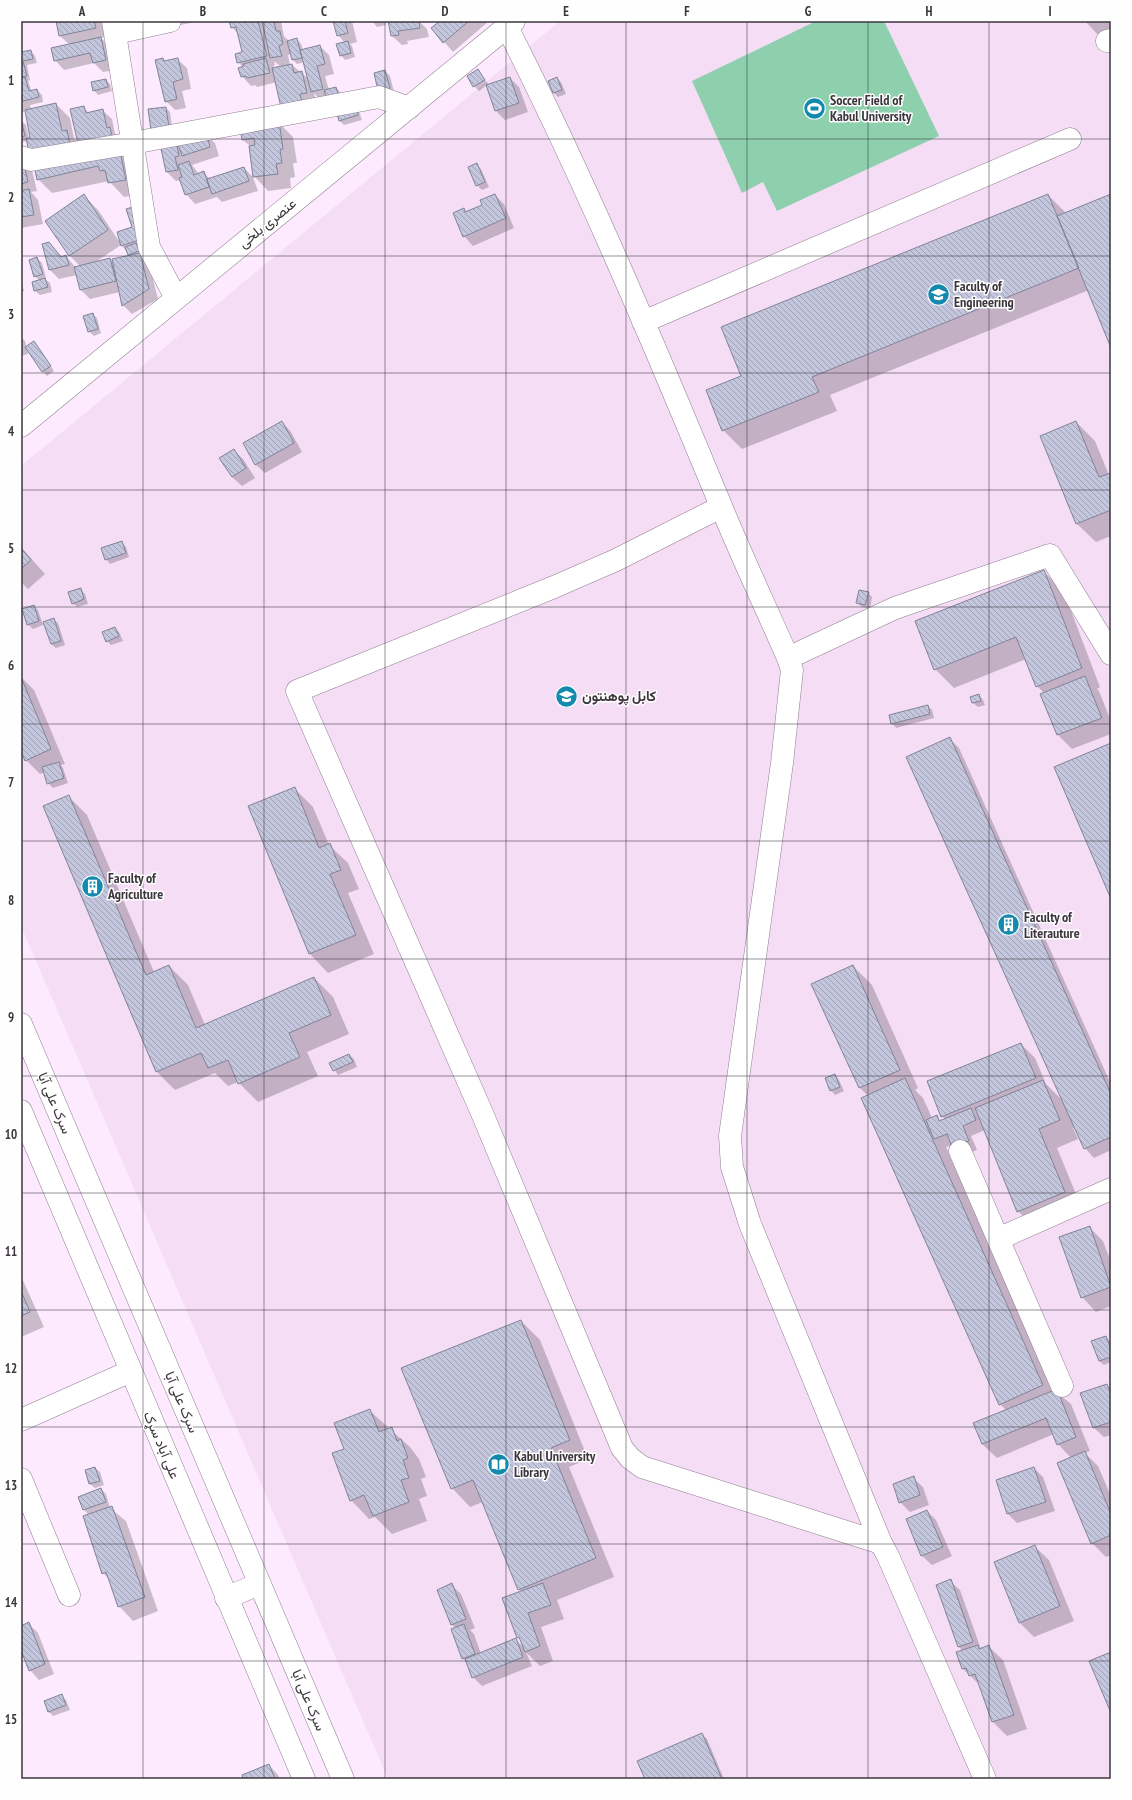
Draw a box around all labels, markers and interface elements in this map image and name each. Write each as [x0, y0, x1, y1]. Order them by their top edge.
text: A [78, 3, 86, 20]
text: B [200, 3, 206, 20]
text: C [321, 3, 327, 20]
text: D [442, 3, 449, 20]
text: E [563, 3, 569, 20]
text: F [684, 3, 690, 20]
text: G [805, 3, 812, 20]
text: H [926, 3, 933, 20]
text: I [1048, 3, 1052, 20]
text: 1 [8, 72, 14, 89]
place label: Soccer Field of Kabul University [830, 91, 912, 125]
sports icon: Soccer Field of Kabul University [802, 95, 828, 121]
text: 2 [8, 189, 14, 206]
street label: عنصری بلخی [234, 194, 300, 252]
place label: Faculty of Engineering [954, 277, 1014, 311]
school or university icon: Faculty of Engineering [925, 281, 951, 307]
text: 3 [8, 306, 14, 323]
text: 4 [8, 423, 15, 440]
text: 5 [8, 540, 14, 557]
text: 6 [8, 657, 14, 674]
school or university icon: کابل پوهنتون [553, 683, 579, 709]
place label: کابل پوهنتون [582, 687, 656, 706]
text: 7 [8, 774, 14, 791]
place label: Faculty of Agriculture [107, 869, 163, 903]
building icon: Faculty of Agriculture [79, 873, 105, 899]
text: 8 [8, 892, 14, 909]
place label: Faculty of Literauture [1024, 908, 1080, 942]
building icon: Faculty of Literauture [996, 912, 1022, 938]
text: 9 [8, 1009, 14, 1026]
street label: سرک علی آبا [34, 1069, 76, 1137]
text: 10 [5, 1126, 17, 1143]
text: 11 [5, 1243, 17, 1260]
text: 12 [5, 1360, 17, 1377]
street label: سرک علی آبا [161, 1368, 203, 1436]
street label: علی آباد سړک [139, 1408, 184, 1482]
place label: Kabul University Library [514, 1447, 596, 1481]
library icon: Kabul University Library [486, 1451, 512, 1477]
text: 13 [5, 1477, 17, 1494]
text: 14 [5, 1594, 18, 1611]
street label: سرک علی آبا [288, 1666, 330, 1734]
text: 15 [5, 1711, 17, 1728]

